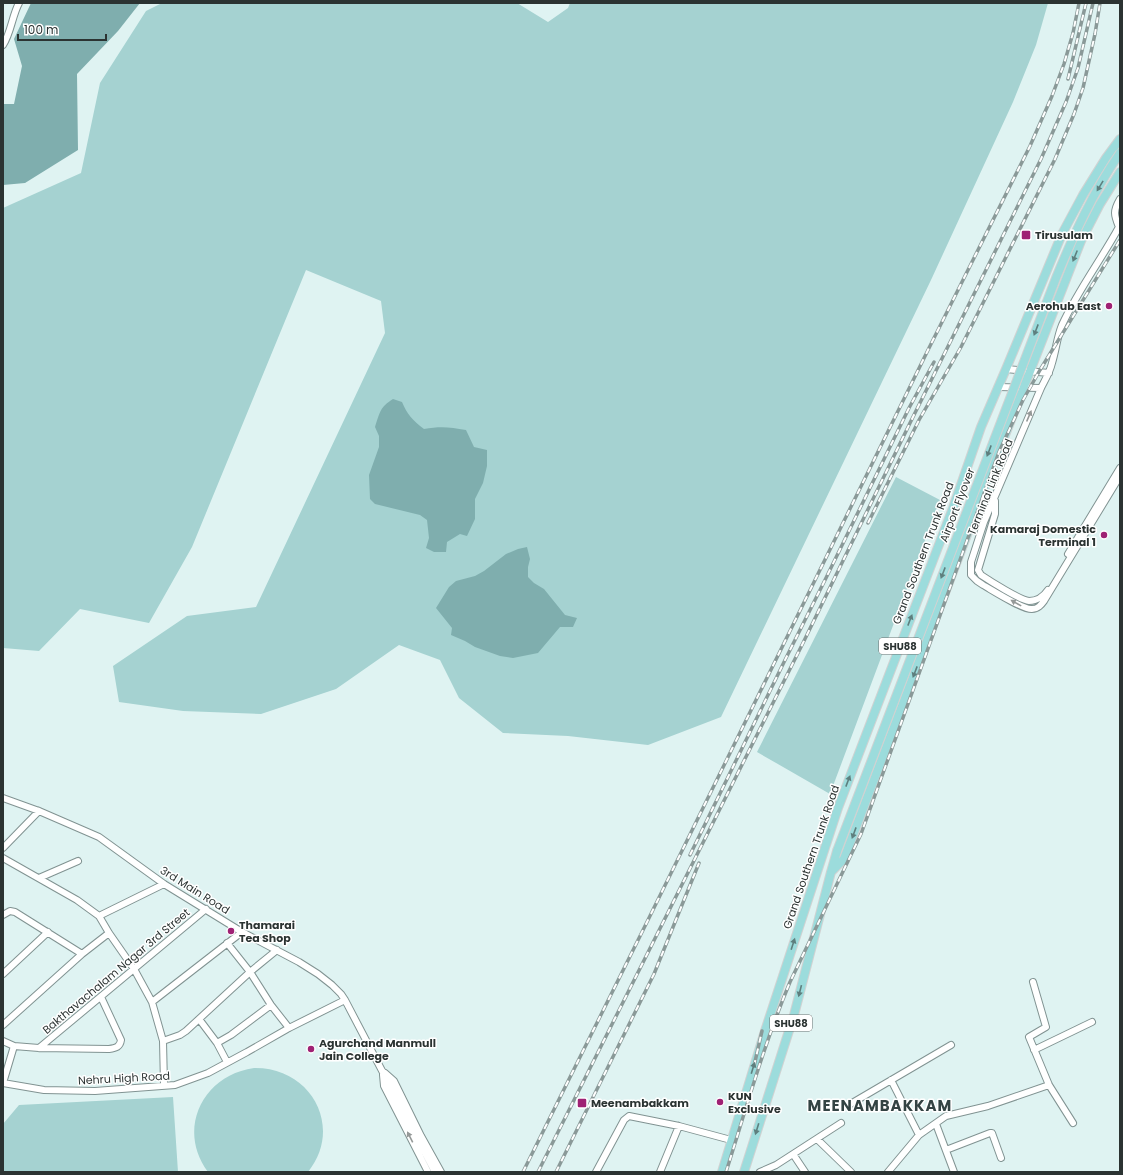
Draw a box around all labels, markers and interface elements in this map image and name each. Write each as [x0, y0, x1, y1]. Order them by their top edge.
scale bar [18, 16, 106, 42]
text: 100 m [24, 21, 58, 38]
one-way arrow [1096, 180, 1103, 192]
place label: Tirusulam [1035, 227, 1093, 243]
marker: Tirusulam [1020, 229, 1032, 241]
one-way arrow [1072, 250, 1078, 262]
place label: Aerohub East [1026, 298, 1102, 314]
marker: Aerohub East [1104, 301, 1114, 311]
one-way arrow [1032, 325, 1038, 337]
one-way arrow [1027, 410, 1033, 422]
street label: Terminal Link Road [963, 436, 1017, 538]
one-way arrow [985, 446, 991, 458]
street label: Airport Flyover [935, 466, 979, 544]
street label: Grand Southern Trunk Road [888, 479, 958, 627]
place label: Kamaraj Domestic Terminal 1 [990, 521, 1096, 550]
marker: Kamaraj Domestic Terminal 1 [1099, 530, 1109, 540]
one-way arrow [939, 567, 945, 579]
one-way arrow [1010, 600, 1022, 607]
one-way arrow [907, 614, 913, 626]
road number: SHU88 [879, 638, 921, 654]
one-way arrow [911, 667, 917, 679]
one-way arrow [846, 775, 852, 787]
street label: Grand Southern Trunk Road [779, 783, 843, 931]
one-way arrow [850, 828, 856, 840]
street label: 3rd Main Road [157, 862, 233, 918]
street label: Bakthavachalam Nagar 3rd Street [39, 905, 193, 1037]
place label: Thamarai Tea Shop [239, 917, 295, 946]
marker: Thamarai Tea Shop [226, 926, 236, 936]
one-way arrow [790, 938, 796, 950]
one-way arrow [797, 986, 803, 998]
road number: SHU88 [770, 1015, 812, 1031]
place label: Agurchand Manmull Jain College [319, 1035, 436, 1064]
marker: Agurchand Manmull Jain College [306, 1044, 316, 1054]
one-way arrow [750, 1061, 756, 1073]
street label: Nehru High Road [78, 1068, 170, 1088]
place label: KUN Exclusive [728, 1088, 781, 1117]
place label: Meenambakkam [591, 1095, 689, 1111]
district label: MEENAMBAKKAM [808, 1095, 952, 1116]
marker: Meenambakkam [576, 1097, 588, 1109]
marker: KUN Exclusive [715, 1097, 725, 1107]
one-way arrow [754, 1123, 760, 1135]
one-way arrow [406, 1132, 413, 1143]

